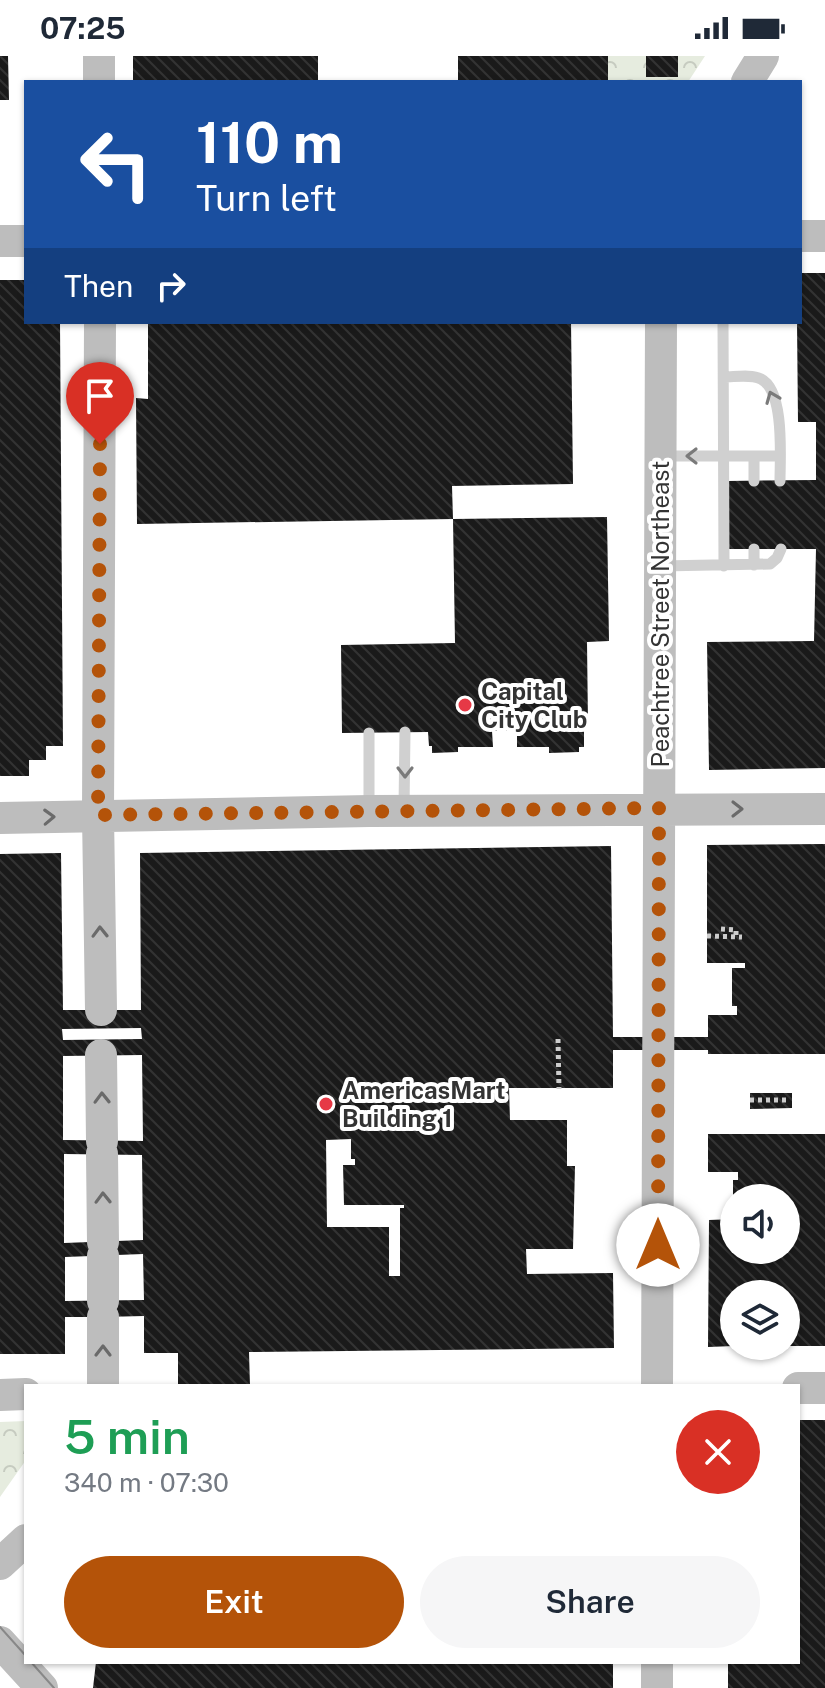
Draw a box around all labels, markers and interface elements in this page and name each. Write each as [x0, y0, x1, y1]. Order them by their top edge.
text: 07:25 [40, 10, 126, 46]
text: 110 m [196, 110, 343, 176]
icon: left [64, 112, 168, 216]
text: Turn left [196, 177, 337, 219]
icon: right [149, 264, 193, 308]
text: Then [64, 268, 133, 304]
pin [66, 362, 134, 444]
icon: arrive [78, 374, 122, 418]
one-way arrow [765, 391, 782, 405]
one-way arrow [685, 447, 698, 465]
street label: Peachtree Street Northeast [646, 461, 674, 767]
place label: Capital City Club [481, 677, 587, 733]
marker: Capital City Club [456, 696, 474, 714]
one-way arrow [396, 766, 414, 779]
one-way arrow [731, 800, 744, 818]
one-way arrow [43, 808, 56, 825]
one-way arrow [91, 925, 108, 938]
place label: AmericasMart Building 1 [342, 1076, 506, 1132]
one-way arrow [93, 1091, 110, 1104]
marker: AmericasMart Building 1 [317, 1095, 335, 1113]
map controls [720, 1184, 800, 1360]
button: sound [720, 1184, 800, 1264]
one-way arrow [94, 1191, 111, 1204]
position arrow [616, 1203, 700, 1287]
button: layers [720, 1280, 800, 1360]
one-way arrow [94, 1344, 112, 1357]
text: 5 min [64, 1408, 190, 1465]
button: close [676, 1410, 760, 1494]
text: 340 m · 07:30 [64, 1467, 229, 1498]
button: Exit [64, 1556, 404, 1648]
button: Share [420, 1556, 760, 1648]

